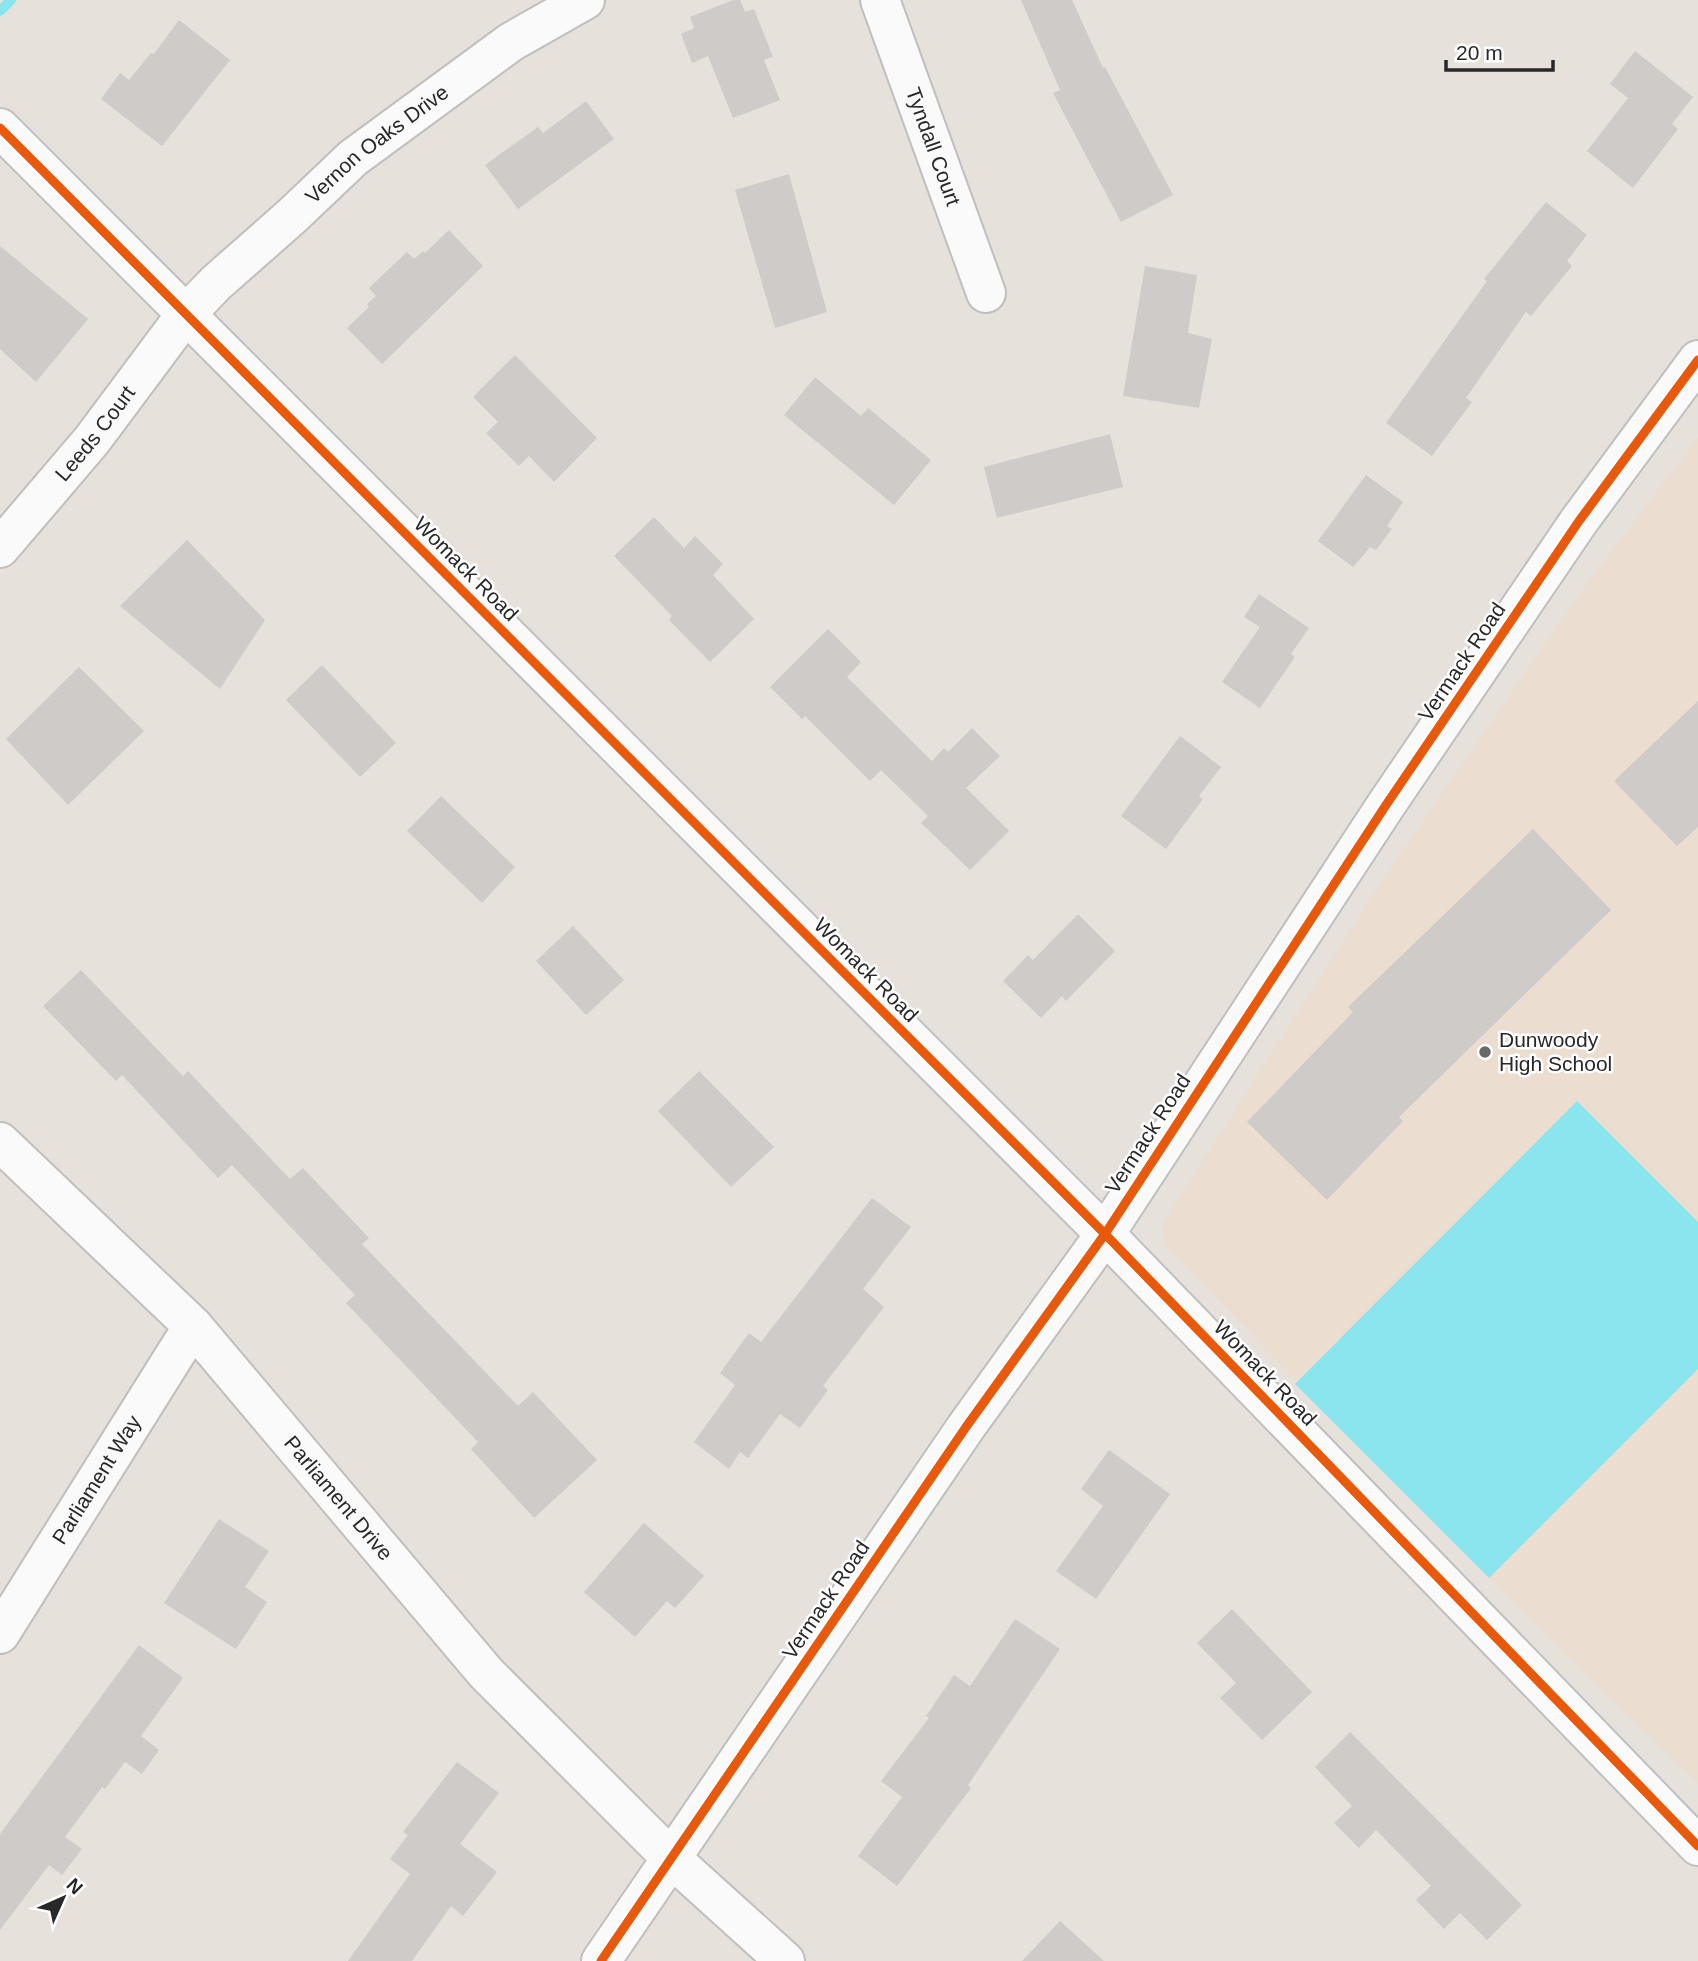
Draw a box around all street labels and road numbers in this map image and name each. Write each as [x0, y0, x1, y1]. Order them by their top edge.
street label: Vernon Oaks Drive [301, 80, 453, 208]
street label: Tyndall Court [902, 84, 965, 209]
street label: Leeds Court [50, 381, 139, 485]
street label: Womack Road [410, 512, 523, 625]
street label: Vermack Road [1414, 598, 1510, 725]
street label: Womack Road [810, 913, 923, 1026]
street label: Vermack Road [1100, 1070, 1195, 1198]
street label: Womack Road [1209, 1315, 1321, 1430]
street label: Parliament Way [47, 1410, 145, 1548]
street label: Parliament Drive [280, 1431, 398, 1565]
street label: Vermack Road [778, 1536, 874, 1663]

